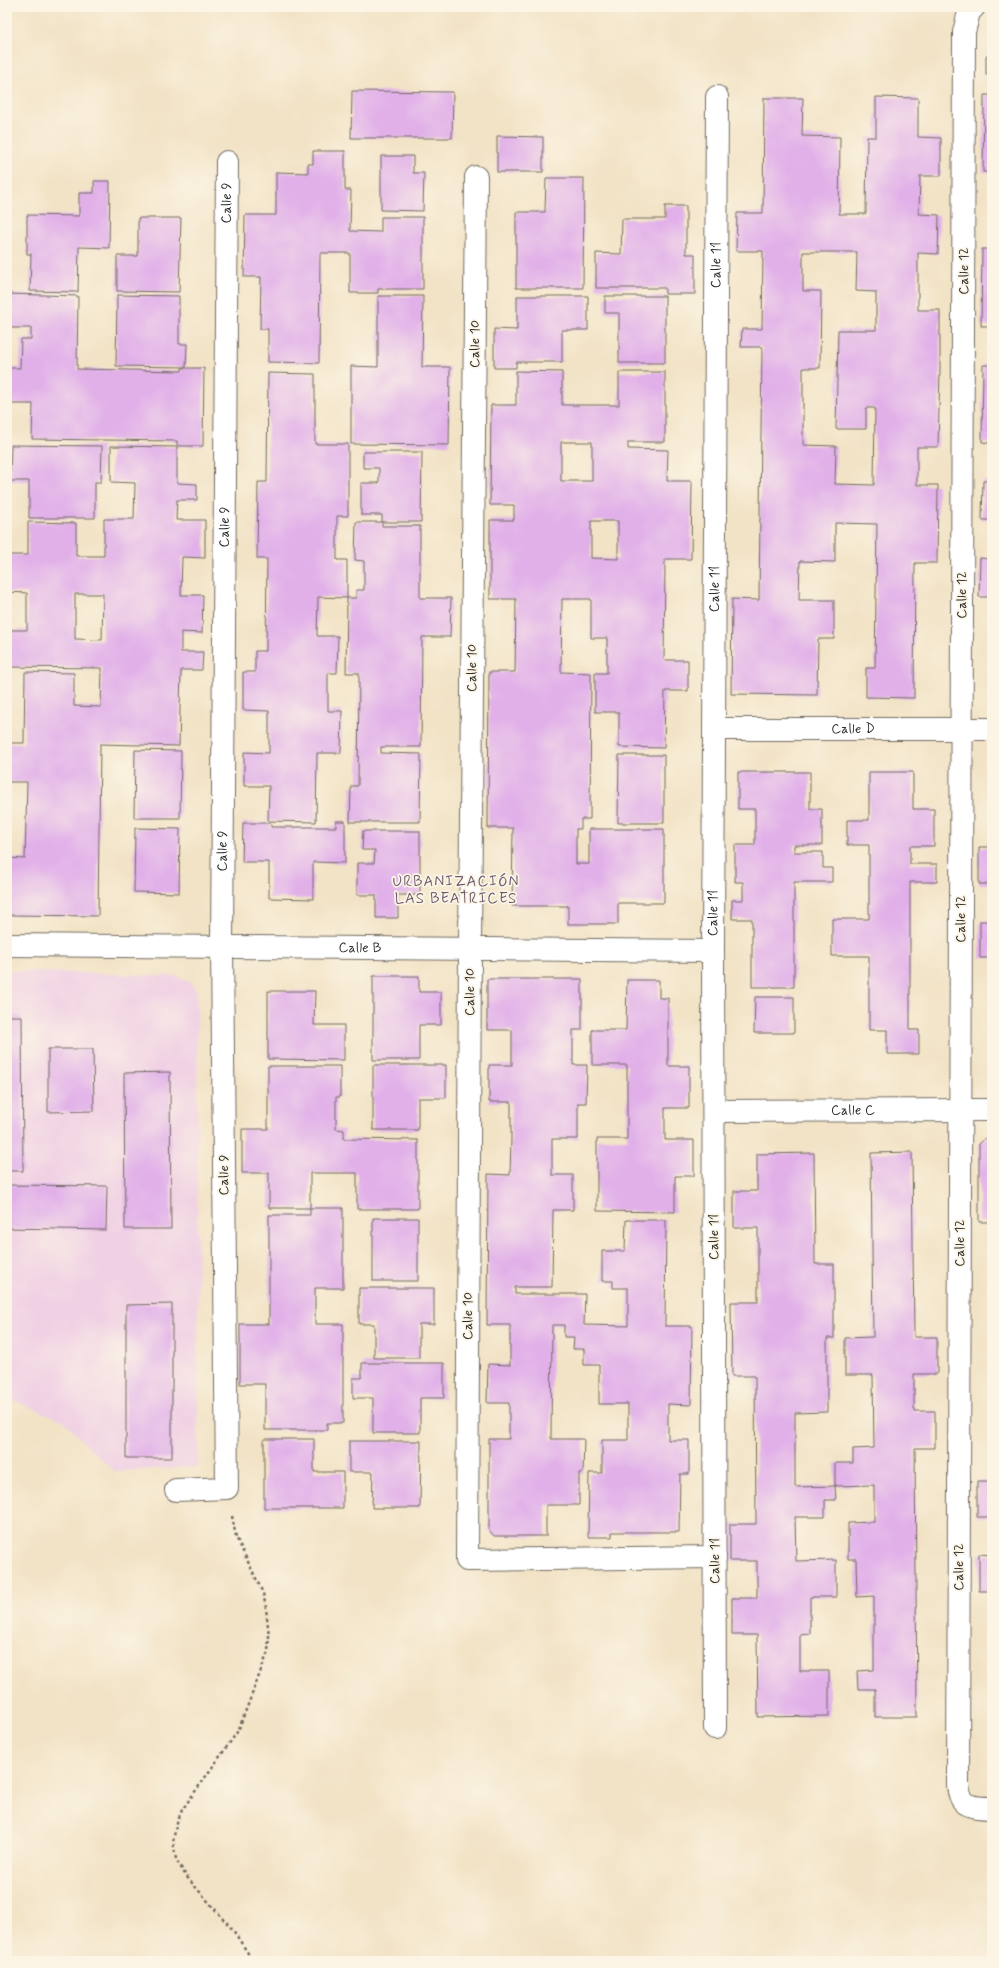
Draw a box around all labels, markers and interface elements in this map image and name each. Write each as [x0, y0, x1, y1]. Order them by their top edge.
street label: Calle 9 [218, 182, 236, 224]
street label: Calle 11 [707, 242, 725, 288]
street label: Calle 12 [955, 247, 973, 295]
street label: Calle 10 [466, 320, 484, 368]
street label: Calle 9 [216, 506, 234, 548]
street label: Calle 11 [706, 566, 724, 612]
street label: Calle 12 [953, 571, 971, 619]
street label: Calle 10 [463, 644, 481, 692]
street label: Calle D [831, 720, 875, 738]
street label: Calle 9 [213, 830, 232, 872]
district label: URBANIZACIÓN LAS BEATRICES [393, 872, 519, 909]
street label: Calle 11 [704, 890, 722, 936]
street label: Calle 12 [952, 895, 970, 943]
street label: Calle B [339, 939, 382, 957]
street label: Calle 10 [461, 968, 479, 1016]
street label: Calle C [831, 1101, 875, 1120]
street label: Calle 9 [215, 1155, 233, 1195]
street label: Calle 11 [705, 1214, 723, 1260]
street label: Calle 12 [951, 1219, 969, 1267]
street label: Calle 10 [459, 1292, 477, 1340]
street label: Calle 11 [706, 1538, 724, 1584]
street label: Calle 12 [950, 1543, 968, 1591]

